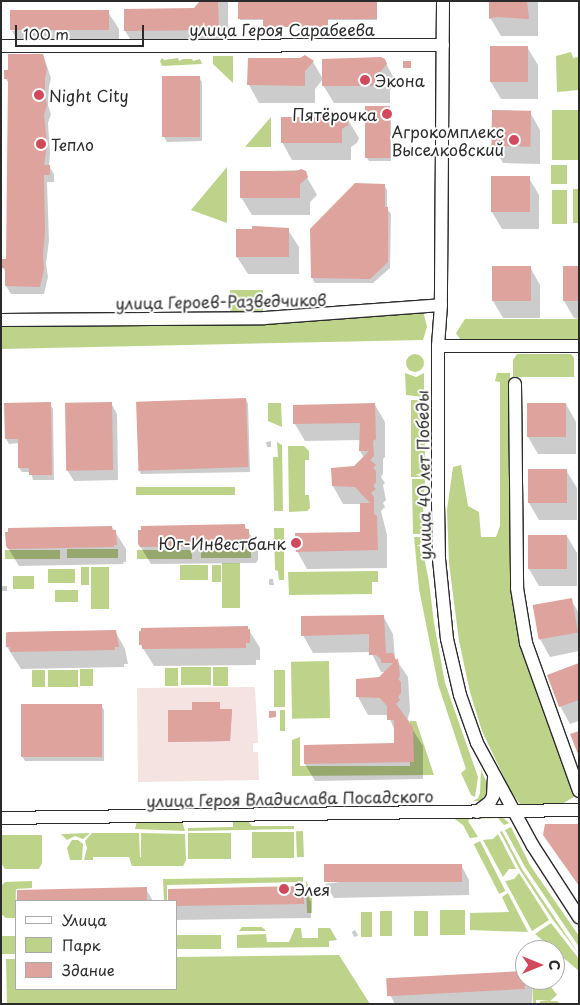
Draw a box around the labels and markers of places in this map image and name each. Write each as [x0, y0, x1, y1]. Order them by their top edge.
place label: Экона [375, 70, 425, 90]
marker: Экона [359, 74, 371, 86]
place label: Night City [49, 85, 129, 105]
marker: Night City [33, 89, 45, 101]
place label: Пятёрочка [292, 104, 377, 124]
marker: Пятёрочка [381, 108, 393, 120]
place label: Агрокомплекс Выселковский [391, 121, 504, 159]
place label: Тепло [51, 134, 94, 154]
marker: Агрокомплекс Выселковский [508, 134, 520, 146]
marker: Тепло [35, 138, 47, 150]
place label: Юг-Инвестбанк [158, 533, 286, 553]
marker: Юг-Инвестбанк [290, 537, 302, 549]
place label: Элея [294, 879, 330, 899]
marker: Элея [278, 883, 290, 895]

